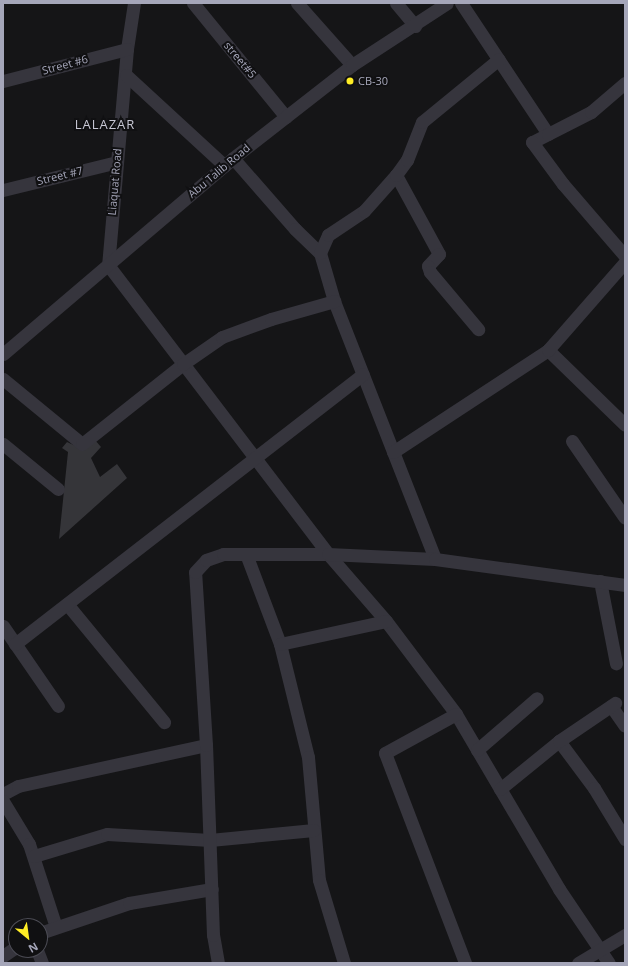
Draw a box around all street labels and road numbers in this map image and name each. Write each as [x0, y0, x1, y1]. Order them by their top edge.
street label: street#5 [221, 39, 259, 81]
street label: Street #6 [41, 53, 89, 77]
street label: Abu Talib Road [185, 141, 253, 201]
street label: Liaquat Road [105, 148, 125, 216]
street label: Street #7 [36, 164, 84, 188]

